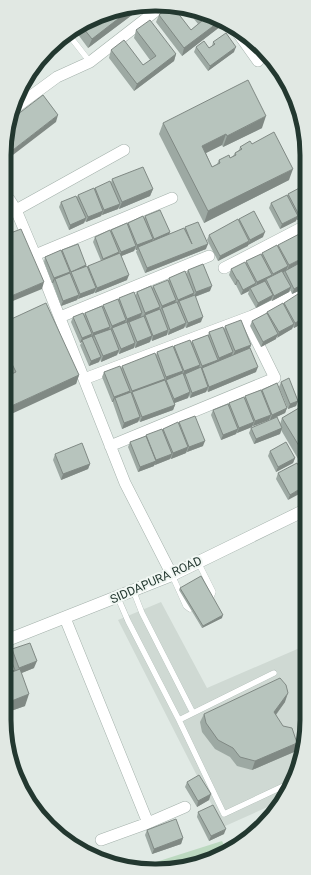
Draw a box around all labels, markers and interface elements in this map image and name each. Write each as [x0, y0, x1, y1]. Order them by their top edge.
street label: SIDDAPURA ROAD [108, 553, 204, 606]

